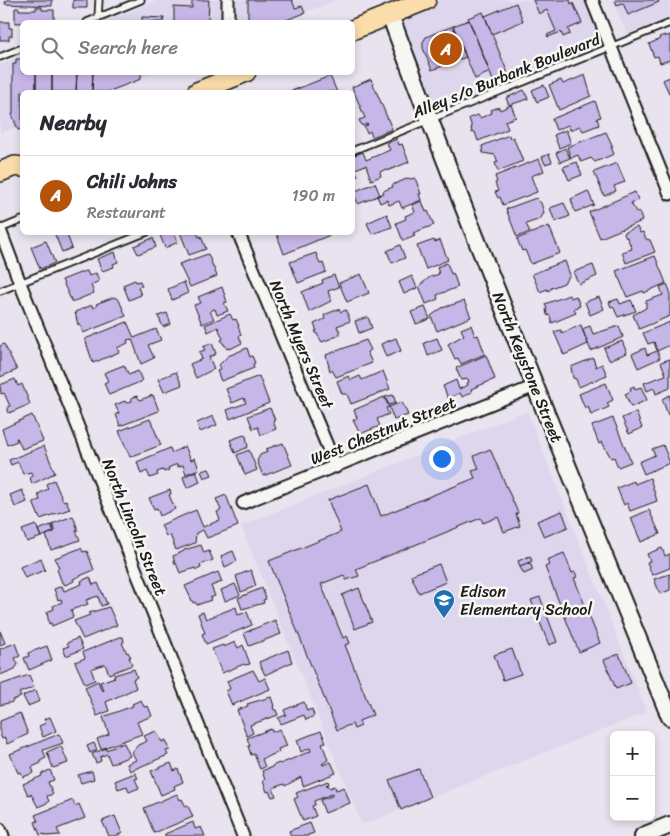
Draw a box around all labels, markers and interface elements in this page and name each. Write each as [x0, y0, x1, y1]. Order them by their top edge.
search box [20, 20, 355, 75]
street label: Alley s/o Burbank Boulevard [409, 29, 603, 121]
pin: A [430, 30, 462, 68]
text: Search here [78, 31, 178, 64]
icon: search [38, 34, 66, 62]
text: Nearby [40, 104, 106, 142]
text: Chili Johns [87, 165, 177, 198]
text: A [51, 181, 61, 210]
text: 190 m [292, 181, 335, 210]
text: Restaurant [87, 198, 166, 227]
street label: North Myers Street [261, 275, 342, 414]
street label: North Keystone Street [484, 287, 571, 447]
street label: West Chestnut Street [306, 388, 461, 473]
your location [429, 446, 455, 472]
street label: North Lincoln Street [94, 454, 175, 600]
place label: Edison Elementary School [460, 577, 592, 624]
school or university icon: Edison Elementary School [432, 588, 456, 619]
map controls [610, 731, 655, 821]
button: + [610, 731, 655, 776]
button: − [610, 776, 655, 821]

